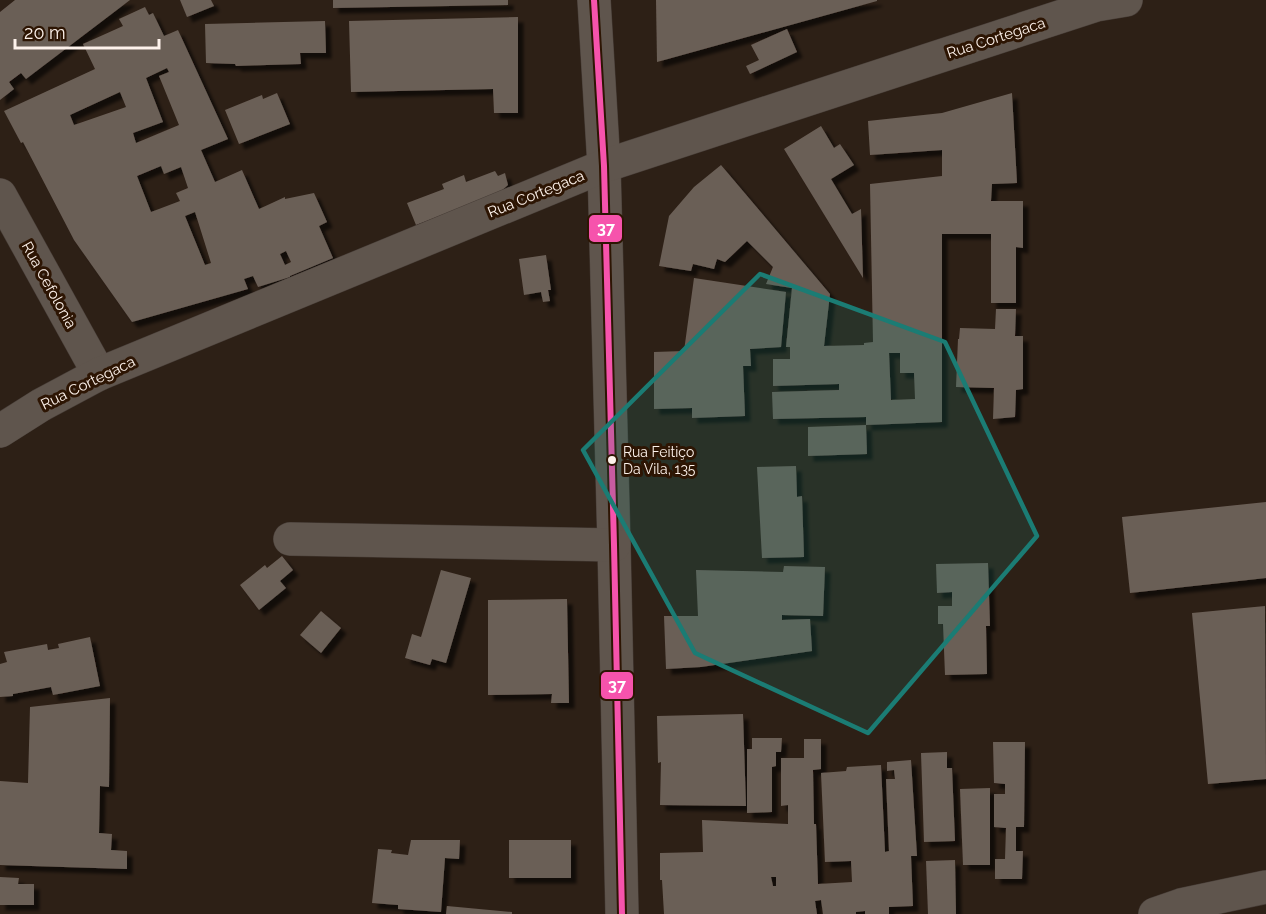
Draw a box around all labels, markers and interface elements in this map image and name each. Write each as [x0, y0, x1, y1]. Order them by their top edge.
scale bar [15, 12, 159, 50]
street label: Rua Cortegaca [944, 14, 1048, 62]
text: 20 m [24, 22, 66, 43]
street label: Rua Cortegaca [485, 166, 587, 222]
line badge: 37 [588, 214, 623, 243]
text: 37 [597, 219, 615, 238]
street label: Rua Cefolonia [18, 238, 80, 332]
street label: Rua Cortegaca [38, 352, 138, 414]
place label: Rua Feitiço Da Vila, 135 [623, 444, 696, 477]
marker: Rua Feitiço Da Vila, 135 [606, 454, 618, 466]
line badge: 37 [600, 671, 634, 700]
text: 37 [608, 676, 626, 695]

